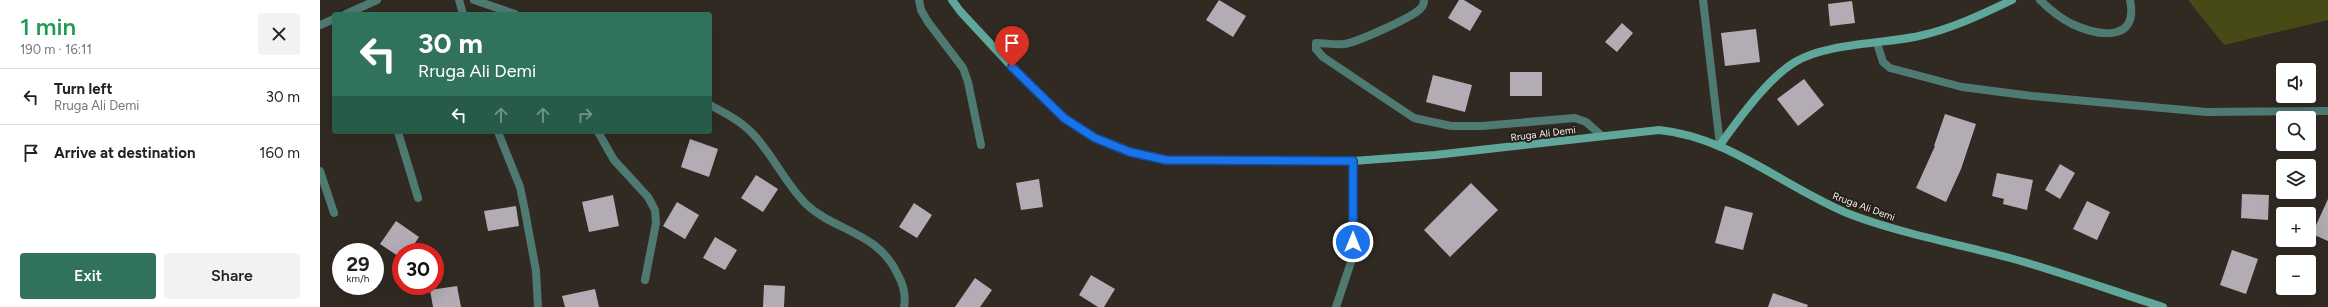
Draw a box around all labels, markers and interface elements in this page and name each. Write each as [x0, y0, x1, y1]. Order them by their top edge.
text: 1 min [20, 12, 76, 41]
button: close [258, 13, 300, 55]
text: 30 m [418, 26, 483, 60]
pin [995, 26, 1029, 67]
icon: left [352, 28, 404, 80]
icon: arrive [1001, 32, 1023, 54]
text: 190 m · 16:11 [20, 42, 92, 57]
text: Rruga Ali Demi [418, 60, 536, 82]
map controls [2276, 63, 2316, 295]
button: sound [2276, 63, 2316, 103]
text: Turn left [54, 80, 112, 98]
icon: left [20, 86, 42, 108]
text: 30 m [266, 88, 300, 106]
text: Rruga Ali Demi [54, 98, 139, 113]
icon: left [448, 104, 470, 126]
icon: ahead [490, 104, 512, 126]
icon: ahead [532, 104, 554, 126]
icon: right [574, 104, 596, 126]
button: search [2276, 111, 2316, 151]
street label: Rruga Ali Demi [1510, 123, 1576, 144]
icon: arrive [20, 142, 42, 164]
text: Arrive at destination [54, 144, 195, 162]
text: 160 m [259, 144, 300, 162]
button: layers [2276, 159, 2316, 199]
street label: Rruga Ali Demi [1831, 189, 1897, 224]
button: + [2276, 207, 2316, 247]
position arrow [1332, 221, 1374, 263]
speed limit sign: 30 [392, 243, 444, 295]
text: 29 [346, 252, 370, 276]
button: Exit [20, 253, 156, 299]
button: Share [164, 253, 300, 299]
button: − [2276, 255, 2316, 295]
text: km/h [347, 272, 369, 285]

